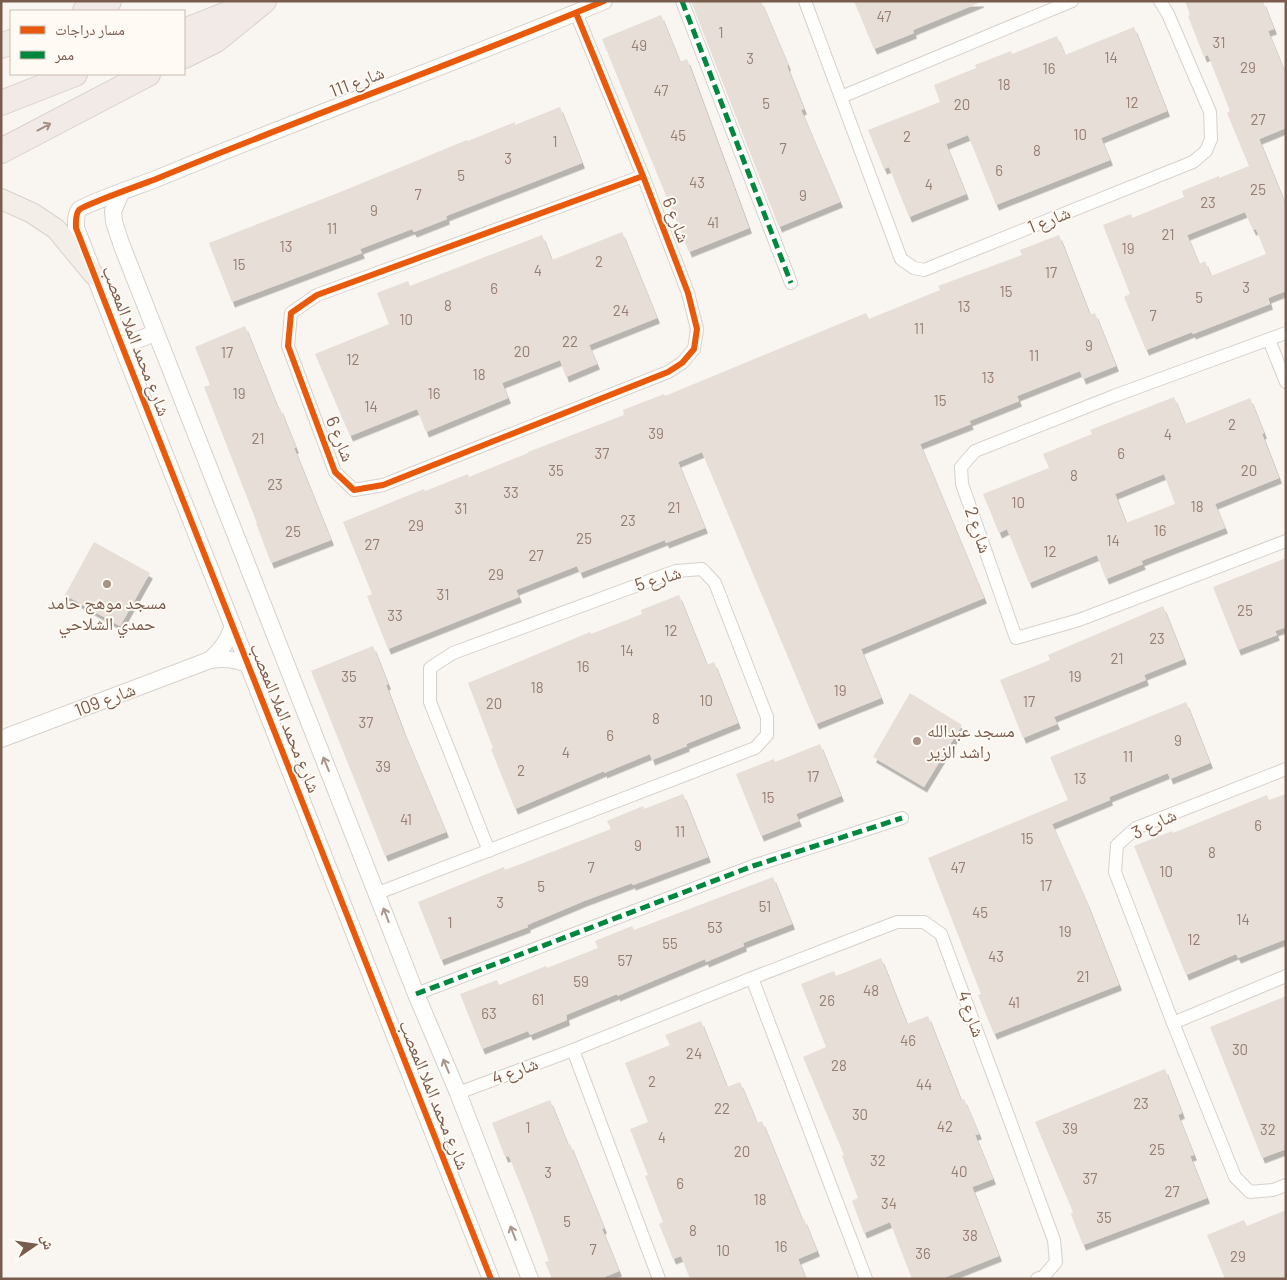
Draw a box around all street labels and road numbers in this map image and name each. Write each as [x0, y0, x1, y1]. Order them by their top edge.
street label: شارع 111 [326, 61, 387, 102]
street label: شارع 6 [657, 194, 696, 246]
street label: شارع 1 [1024, 201, 1074, 238]
street label: شارع محمد الملا المعصب [97, 262, 176, 419]
street label: شارع 6 [321, 413, 360, 465]
street label: شارع 2 [960, 504, 997, 556]
street label: شارع 5 [632, 561, 684, 596]
street label: شارع محمد الملا المعصب [245, 640, 326, 796]
street label: شارع 109 [71, 677, 139, 722]
street label: شارع 3 [1128, 803, 1180, 844]
street label: شارع 4 [952, 987, 990, 1040]
street label: شارع محمد الملا المعصب [394, 1017, 475, 1173]
street label: شارع 4 [488, 1052, 541, 1090]

